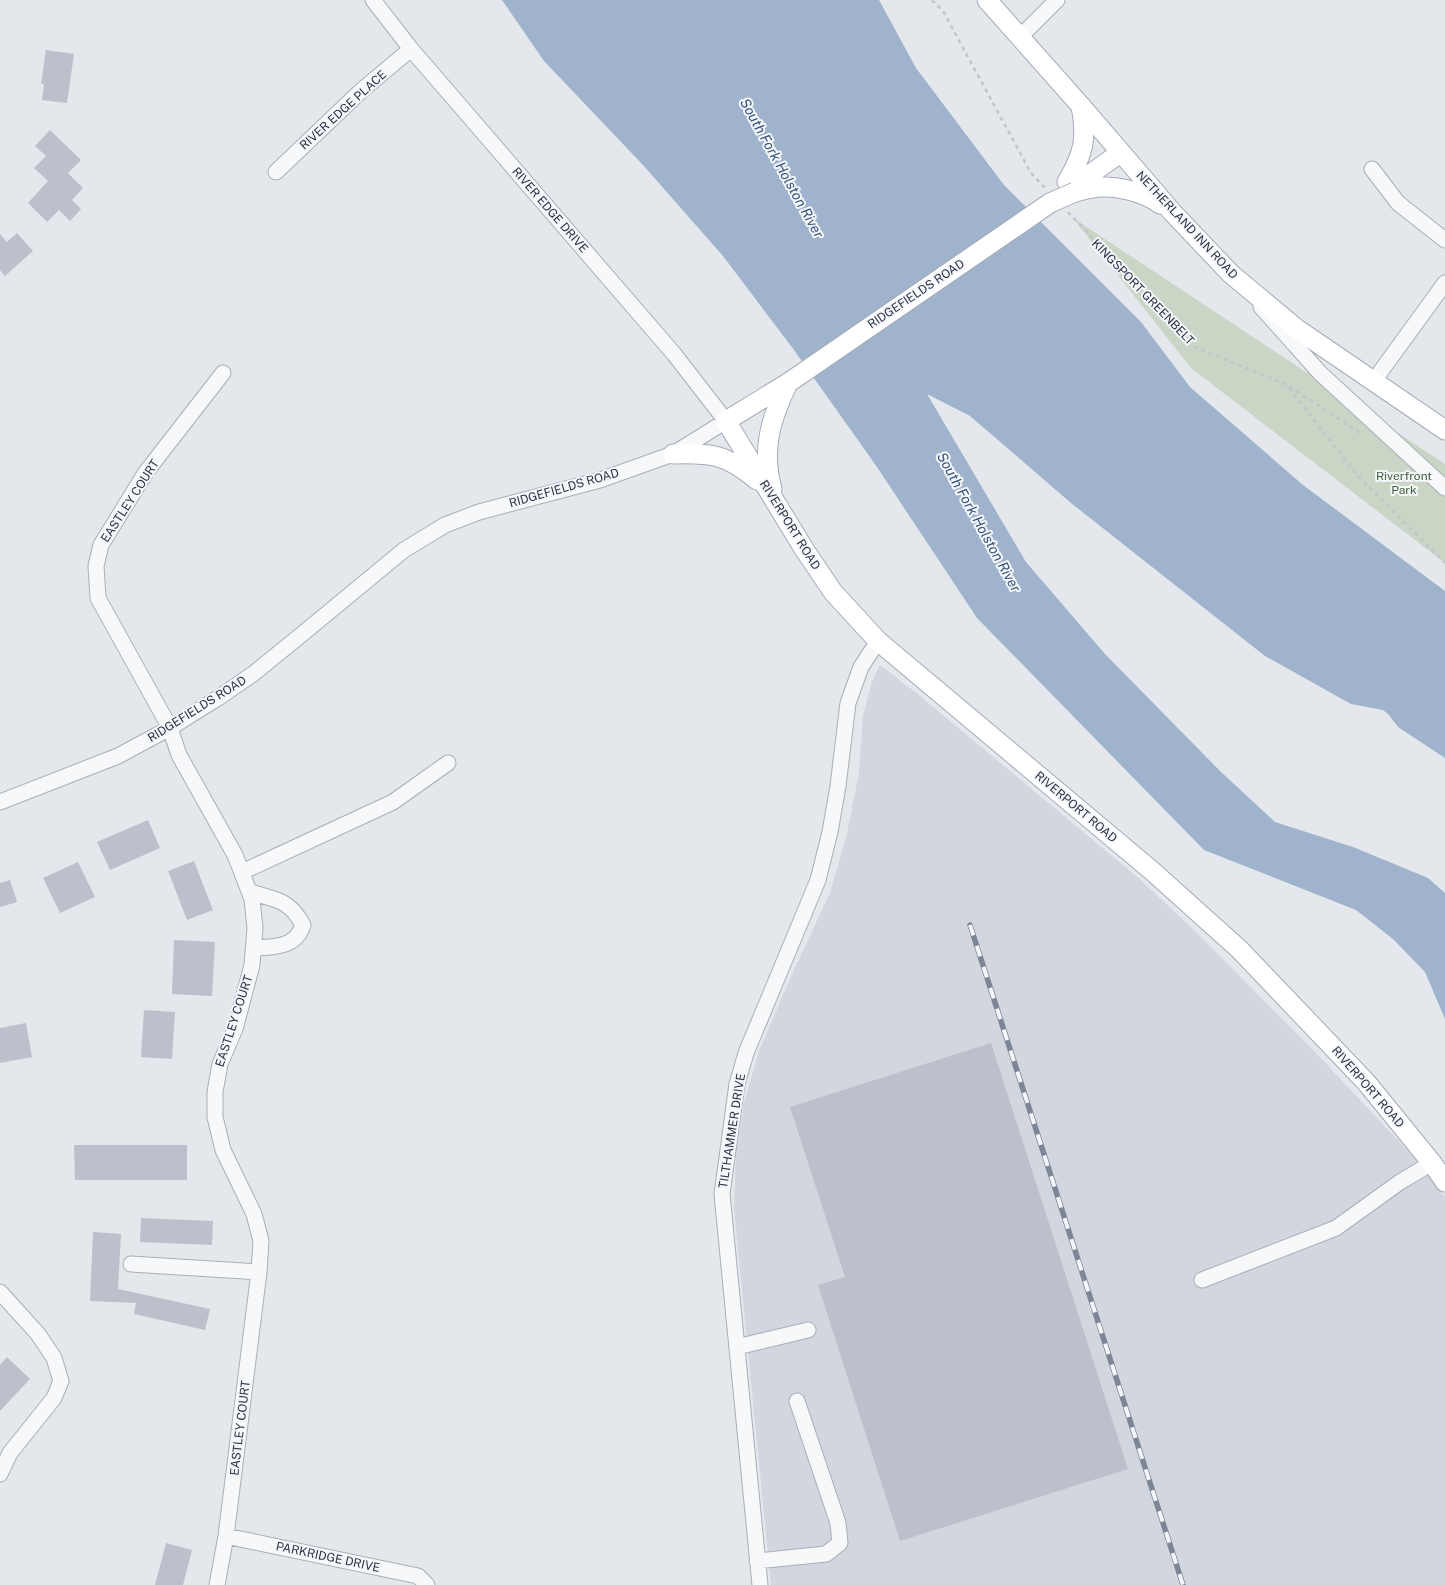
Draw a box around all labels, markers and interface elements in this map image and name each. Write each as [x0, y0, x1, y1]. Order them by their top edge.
street label: RIVER EDGE PLACE [297, 67, 389, 153]
water label: South Fork Holston River [737, 95, 827, 241]
street label: RIVER EDGE DRIVE [509, 164, 591, 256]
street label: NETHERLAND INN ROAD [1133, 168, 1241, 282]
street label: KINGSPORT GREENBELT [1089, 236, 1197, 348]
street label: RIDGEFIELDS ROAD [865, 256, 967, 332]
water label: South Fork Holston River [934, 449, 1024, 595]
street label: EASTLEY COURT [98, 457, 162, 545]
street label: RIDGEFIELDS ROAD [507, 466, 621, 510]
park label: Riverfront Park [1376, 469, 1432, 497]
street label: RIVERPORT ROAD [757, 478, 823, 572]
street label: RIDGEFIELDS ROAD [145, 673, 249, 745]
street label: RIVERPORT ROAD [1032, 769, 1120, 845]
street label: EASTLEY COURT [213, 973, 255, 1069]
street label: RIVERPORT ROAD [1329, 1044, 1407, 1130]
street label: TILTHAMMER DRIVE [716, 1072, 748, 1190]
street label: EASTLEY COURT [227, 1380, 253, 1476]
street label: PARKRIDGE DRIVE [275, 1539, 381, 1575]

